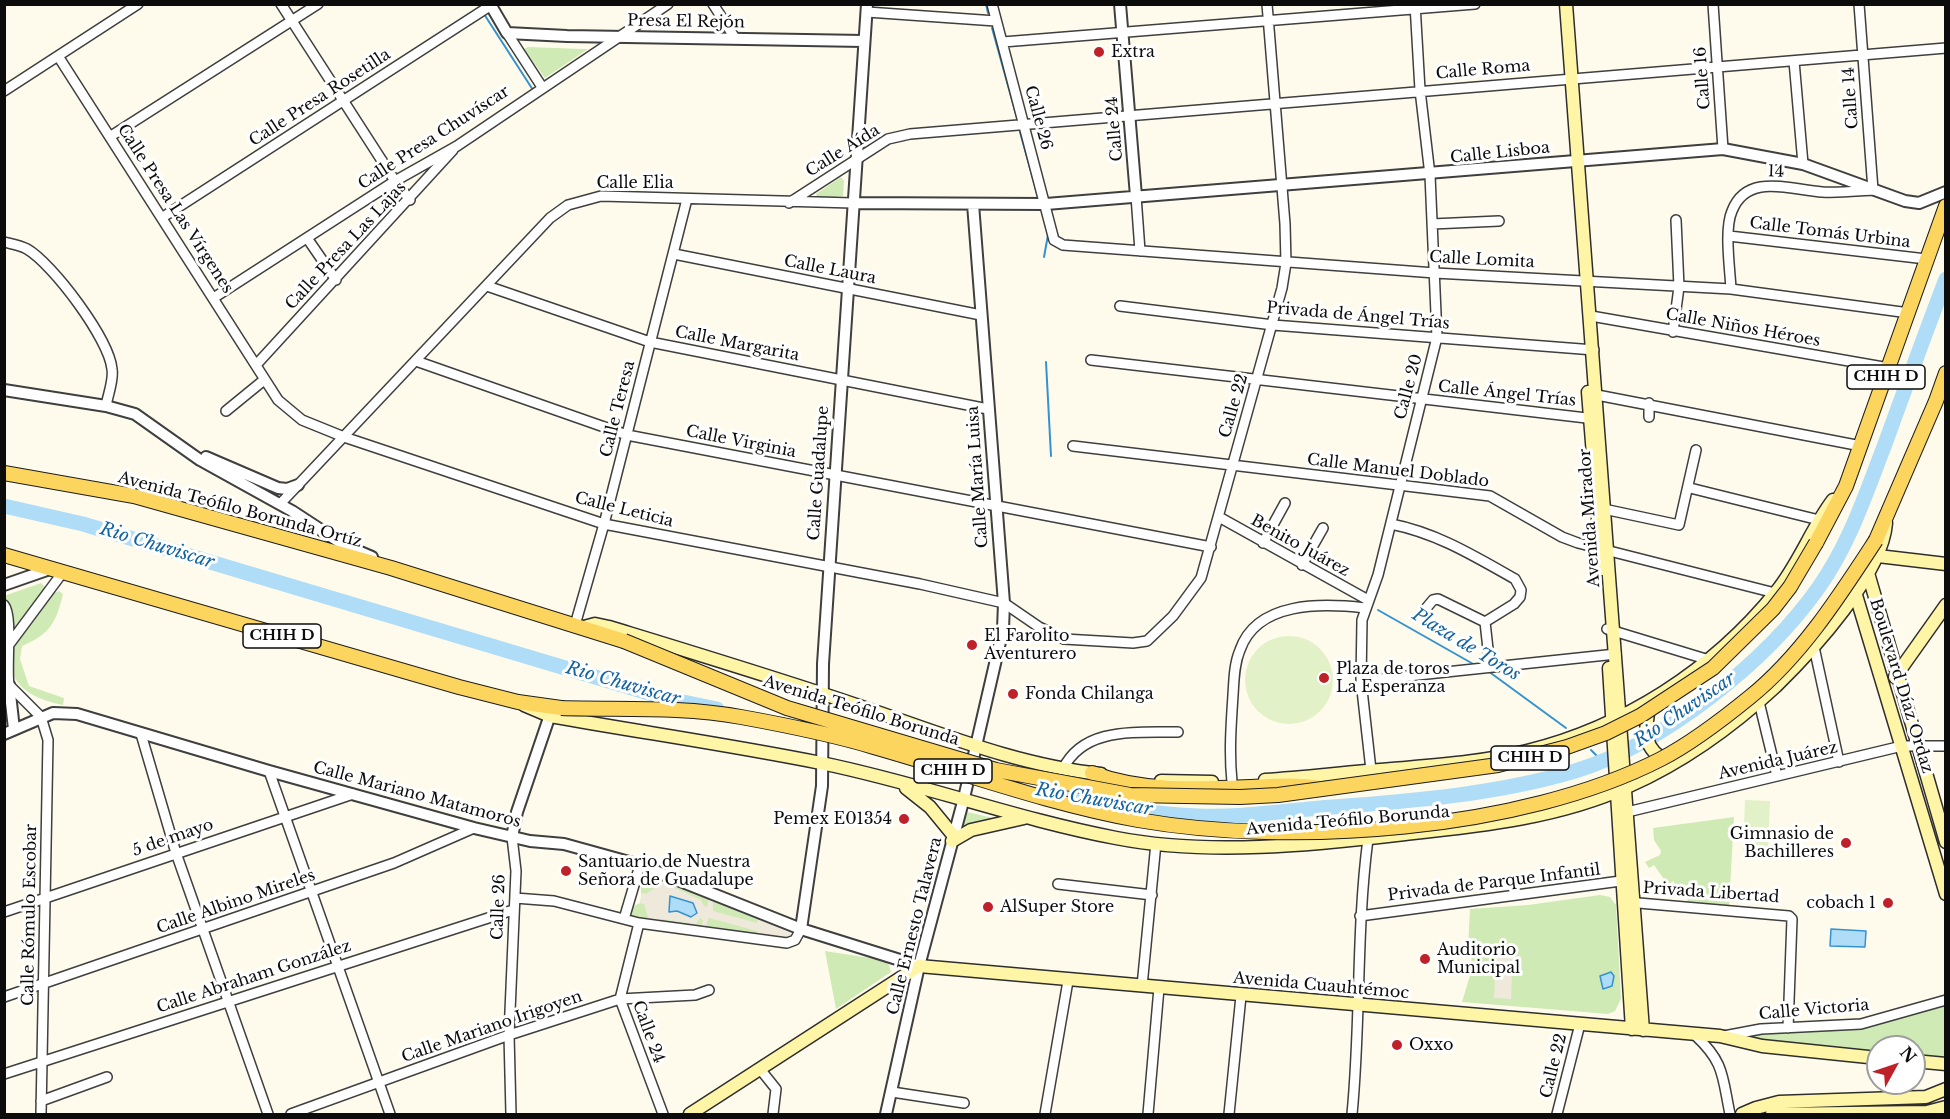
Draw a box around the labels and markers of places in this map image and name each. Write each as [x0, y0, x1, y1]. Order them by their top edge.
place label: Extra [1111, 42, 1155, 62]
marker: Extra [1092, 45, 1106, 59]
place label: El Farolito Aventurero [984, 626, 1076, 664]
marker: El Farolito Aventurero [965, 638, 979, 652]
place label: Plaza de toros La Esperanza [1336, 659, 1450, 697]
marker: Plaza de toros La Esperanza [1317, 671, 1331, 685]
place label: Fonda Chilanga [1025, 684, 1154, 704]
marker: Fonda Chilanga [1006, 687, 1020, 701]
place label: Pemex E01354 [773, 809, 892, 829]
marker: Pemex E01354 [897, 812, 911, 826]
place label: Gimnasio de Bachilleres [1730, 824, 1834, 862]
marker: Gimnasio de Bachilleres [1839, 836, 1853, 850]
place label: Santuario de Nuestra Señora de Guadalupe [578, 852, 754, 890]
marker: Santuario de Nuestra Señora de Guadalupe [559, 864, 573, 878]
place label: cobach 1 [1806, 893, 1876, 913]
marker: cobach 1 [1881, 896, 1895, 910]
place label: AlSuper Store [1000, 897, 1114, 917]
marker: AlSuper Store [981, 900, 995, 914]
place label: Auditorio Municipal [1437, 940, 1520, 978]
marker: Auditorio Municipal [1418, 952, 1432, 966]
place label: Oxxo [1409, 1035, 1453, 1055]
marker: Oxxo [1390, 1038, 1404, 1052]

